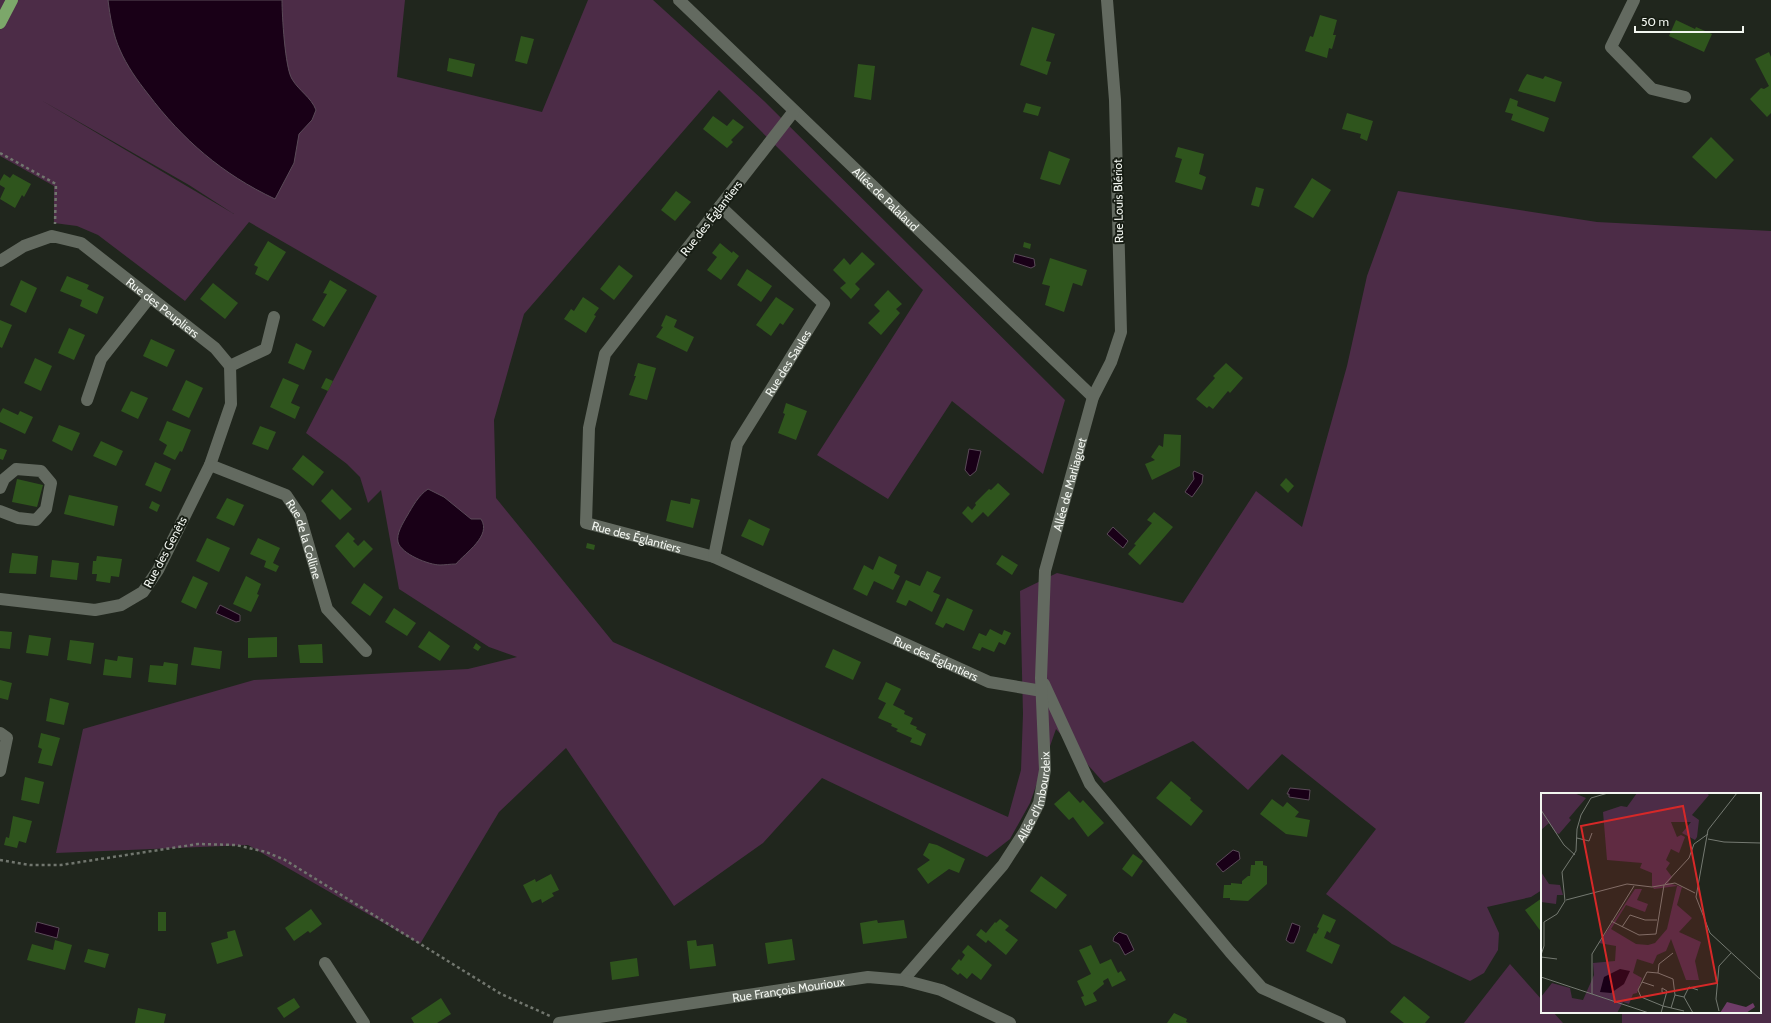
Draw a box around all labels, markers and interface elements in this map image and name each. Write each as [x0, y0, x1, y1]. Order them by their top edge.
scale bar [1635, 8, 1743, 34]
text: 50 m [1641, 14, 1669, 29]
street label: Rue Louis Blériot [1110, 159, 1126, 243]
street label: Allée de Palalaud [850, 163, 922, 234]
street label: Rue des Églantiers [677, 177, 745, 259]
street label: Rue des Peupliers [123, 274, 203, 341]
street label: Rue des Saules [761, 327, 814, 399]
street label: Allée de Marliaguet [1049, 436, 1089, 533]
street label: Rue de la Colline [283, 496, 325, 581]
street label: Rue des Genêts [140, 514, 190, 590]
street label: Rue des Églantiers [590, 517, 683, 556]
street label: Rue des Églantiers [891, 632, 981, 684]
street label: Allée d'Imbourdeix [1013, 751, 1053, 844]
inset map [1541, 793, 1761, 1013]
street label: Rue François Mourioux [731, 973, 846, 1005]

